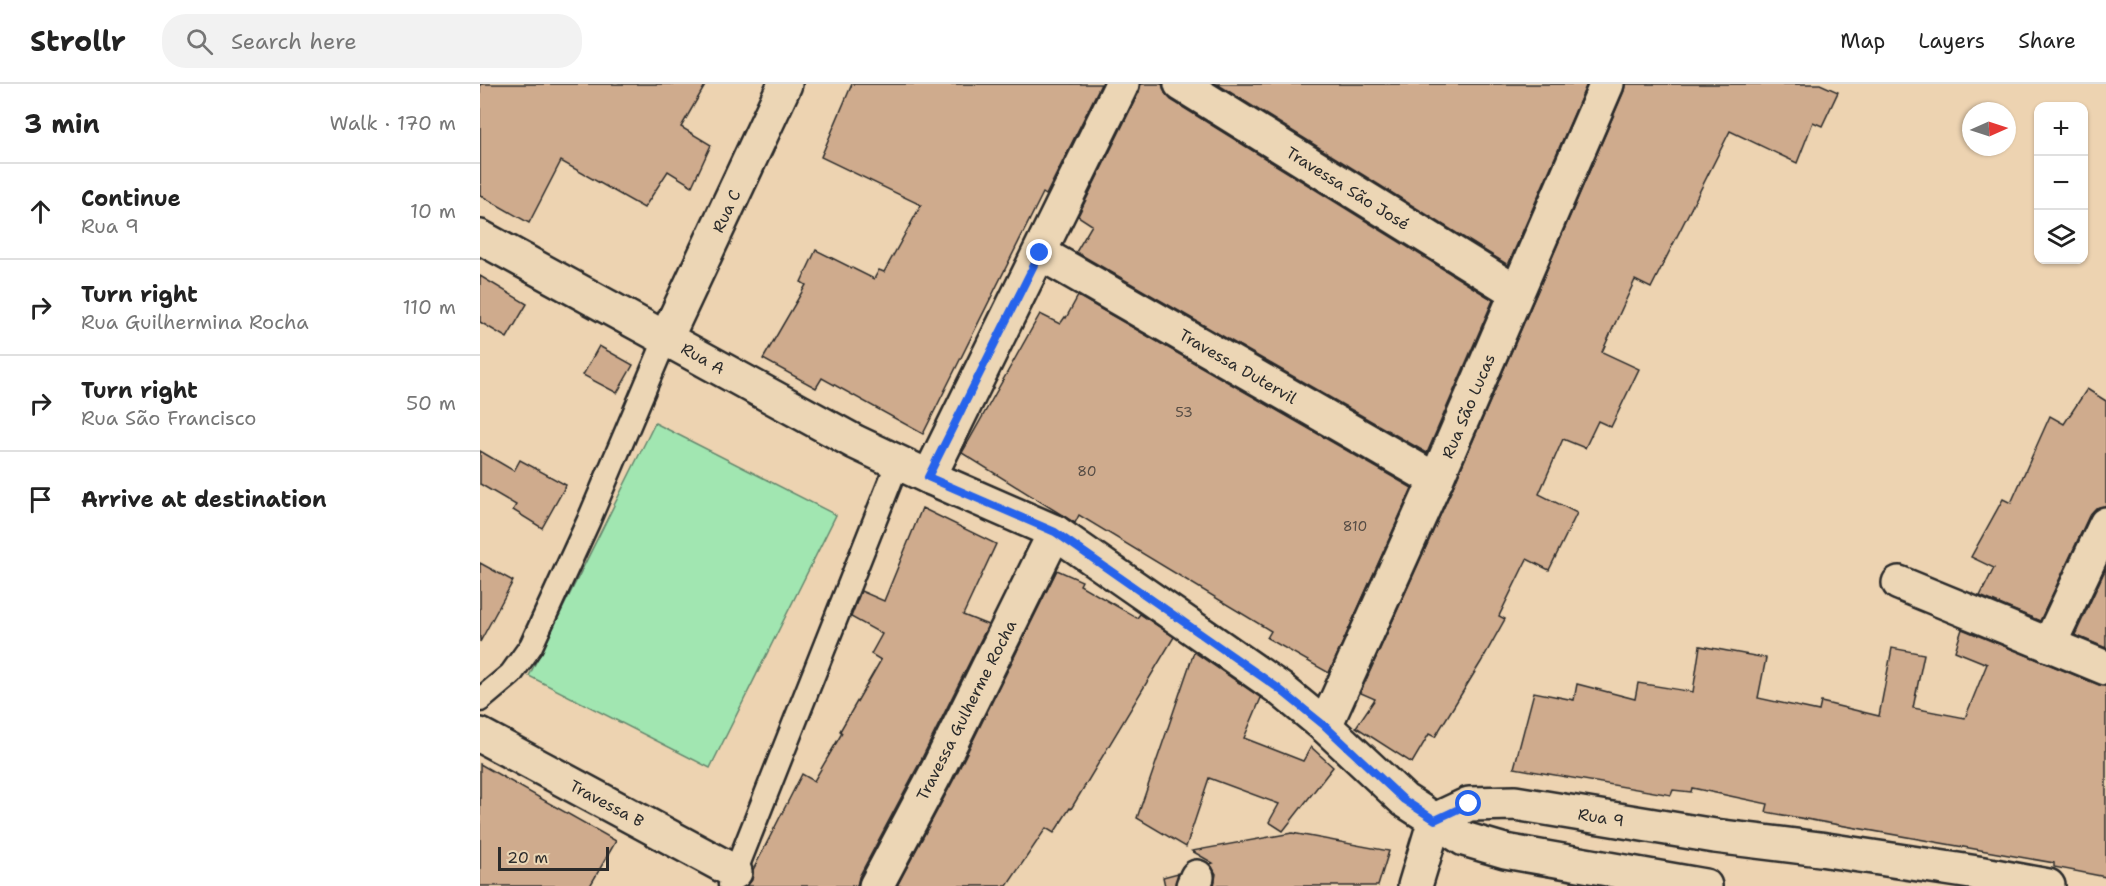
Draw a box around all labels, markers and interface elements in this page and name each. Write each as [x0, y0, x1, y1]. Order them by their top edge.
search box [162, 14, 582, 68]
text: Strollr [30, 22, 126, 60]
icon: search [183, 25, 216, 58]
text: Search here [231, 27, 357, 56]
text: Map [1840, 27, 1885, 55]
text: Layers [1918, 27, 1985, 55]
text: Share [2018, 27, 2076, 55]
north arrow [1962, 102, 2016, 156]
map controls [2034, 102, 2088, 264]
button: + [2034, 102, 2088, 156]
text: 3 min [24, 106, 100, 141]
text: Walk · 170 m [330, 110, 456, 136]
street label: Travessa São José [1282, 142, 1413, 235]
button: − [2034, 156, 2088, 210]
text: Continue [81, 184, 181, 213]
street label: Rua C [707, 186, 746, 236]
icon: ahead [24, 195, 57, 228]
text: 10 m [410, 198, 456, 224]
button: layers [2034, 210, 2088, 264]
text: Rua 9 [81, 213, 139, 239]
route end [1026, 239, 1052, 265]
text: Turn right [81, 280, 198, 309]
icon: right [24, 291, 57, 324]
text: 110 m [402, 294, 456, 320]
text: Rua Guilhermina Rocha [81, 309, 309, 335]
street label: Travessa Dutervil [1175, 324, 1300, 409]
street label: Rua A [677, 338, 728, 379]
street label: Rua São Lucas [1437, 351, 1500, 462]
text: Turn right [81, 376, 198, 405]
icon: right [24, 387, 57, 420]
text: 50 m [406, 390, 456, 416]
house number: 53 [1175, 403, 1193, 421]
text: Rua São Francisco [81, 405, 256, 431]
house number: 80 [1077, 462, 1097, 480]
icon: arrive [24, 483, 57, 516]
text: Arrive at destination [81, 485, 327, 514]
house number: 810 [1343, 517, 1367, 535]
street label: Travessa Gulherme Rocha [912, 616, 1021, 804]
street label: Travessa B [566, 775, 648, 832]
route start [1455, 790, 1481, 816]
street label: Rua 9 [1576, 803, 1625, 831]
scale bar [498, 844, 609, 872]
text: 20 m [507, 847, 548, 868]

